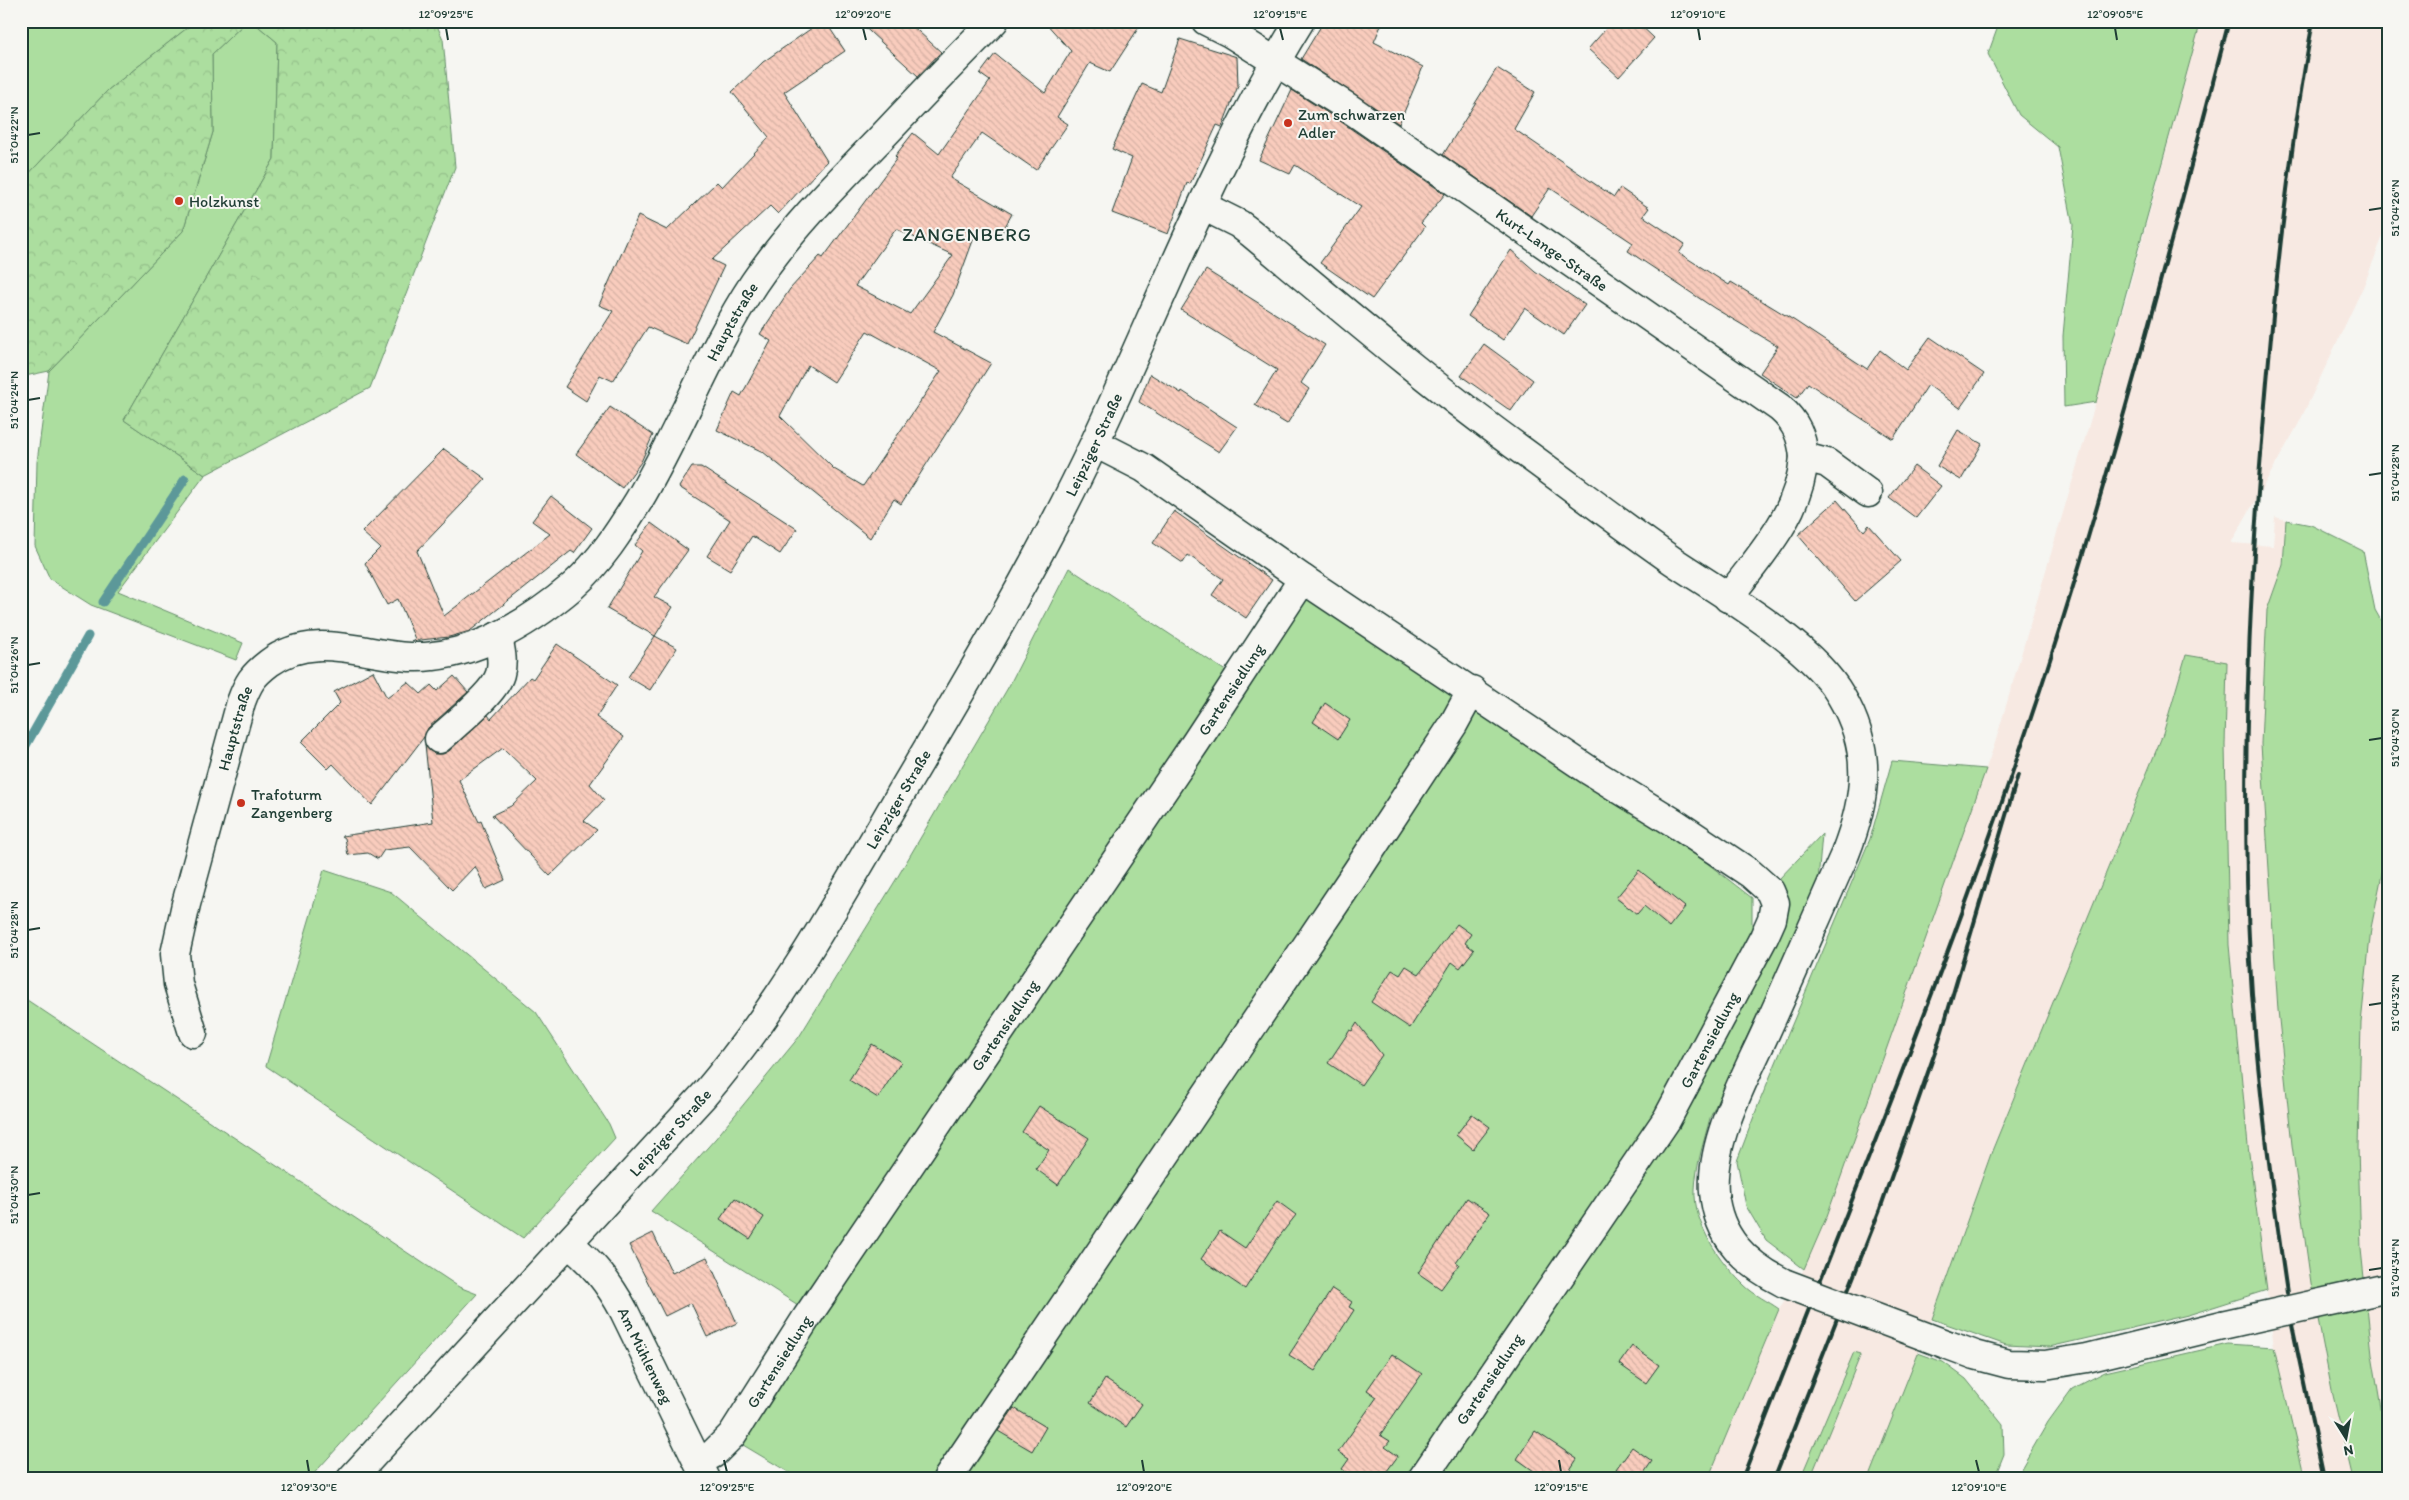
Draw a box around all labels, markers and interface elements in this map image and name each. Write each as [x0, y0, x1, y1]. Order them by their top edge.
text: 12°09'25"E [419, 7, 474, 21]
text: 12°09'20"E [835, 7, 891, 21]
text: 12°09'15"E [1253, 7, 1307, 21]
text: 12°09'10"E [1670, 7, 1726, 21]
text: 12°09'05"E [2087, 7, 2143, 21]
place label: Zum schwarzen Adler [1298, 105, 1406, 142]
text: 51°04'22"N [7, 106, 21, 164]
marker: Zum schwarzen Adler [1282, 117, 1294, 129]
text: 51°04'26"N [2388, 179, 2402, 237]
place label: Holzkunst [189, 192, 259, 211]
marker: Holzkunst [173, 195, 185, 207]
street label: Kurt-Lange-Straße [1492, 204, 1611, 295]
district label: ZANGENBERG [902, 223, 1032, 246]
street label: Hauptstraße [702, 279, 762, 364]
text: 51°04'24"N [7, 371, 21, 429]
street label: Leipziger Straße [1061, 390, 1126, 500]
text: 51°04'28"N [2388, 444, 2402, 502]
text: 51°04'26"N [7, 636, 21, 694]
street label: Gartensiedlung [1194, 639, 1269, 739]
street label: Hauptstraße [214, 683, 257, 773]
text: 51°04'30"N [2388, 709, 2402, 767]
street label: Leipziger Straße [862, 746, 935, 852]
place label: Trafoturm Zangenberg [251, 785, 333, 822]
marker: Trafoturm Zangenberg [235, 797, 247, 809]
text: 51°04'28"N [7, 901, 21, 959]
text: 51°04'32"N [2388, 974, 2402, 1032]
street label: Gartensiedlung [967, 975, 1043, 1075]
street label: Gartensiedlung [1676, 988, 1743, 1092]
street label: Leipziger Straße [625, 1085, 715, 1180]
text: 51°04'30"N [7, 1166, 21, 1224]
text: 51°04'34"N [2388, 1239, 2402, 1297]
street label: Am Mühlenweg [614, 1304, 677, 1407]
street label: Gartensiedlung [743, 1311, 816, 1412]
street label: Gartensiedlung [1452, 1329, 1527, 1429]
north arrow [2322, 1412, 2372, 1462]
text: N [2342, 1441, 2355, 1460]
text: 12°09'30"E [281, 1480, 337, 1494]
text: 12°09'25"E [700, 1480, 755, 1494]
text: 12°09'20"E [1116, 1480, 1172, 1494]
text: 12°09'15"E [1534, 1480, 1588, 1494]
text: 12°09'10"E [1951, 1480, 2007, 1494]

